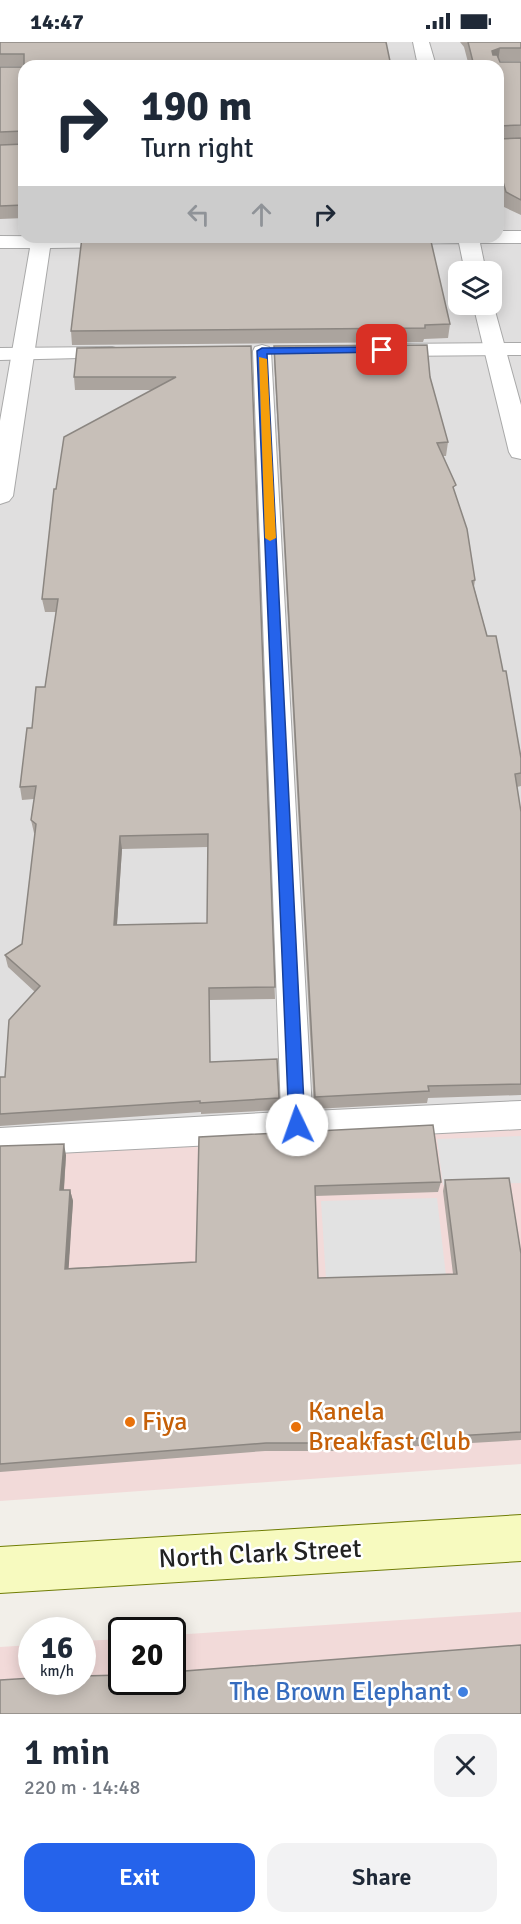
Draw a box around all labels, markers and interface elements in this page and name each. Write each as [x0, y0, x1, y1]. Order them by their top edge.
text: 14:47 [30, 8, 84, 35]
text: 190 m [141, 81, 252, 132]
icon: right [42, 84, 120, 162]
text: Turn right [141, 132, 254, 165]
icon: left [182, 198, 215, 231]
icon: ahead [245, 198, 278, 231]
icon: right [308, 198, 341, 231]
map controls [448, 261, 502, 315]
button: layers [448, 261, 502, 315]
pin [356, 324, 407, 375]
icon: arrive [365, 333, 398, 366]
position arrow [265, 1093, 329, 1157]
place label: Kanela Breakfast Club [308, 1396, 471, 1458]
place label: Fiya [142, 1406, 187, 1438]
marker: Fiya [123, 1415, 137, 1429]
marker: Kanela Breakfast Club [289, 1420, 303, 1434]
street label: North Clark Street [158, 1533, 362, 1575]
speed limit sign: 20 [108, 1617, 186, 1695]
text: 16 [41, 1630, 73, 1667]
text: km/h [40, 1662, 74, 1680]
place label: The Brown Elephant [229, 1676, 451, 1708]
marker: The Brown Elephant [456, 1685, 470, 1699]
text: 1 min [24, 1730, 110, 1775]
button: close [434, 1734, 497, 1797]
text: 220 m · 14:48 [24, 1775, 140, 1800]
button: Exit [24, 1843, 255, 1912]
button: Share [267, 1843, 497, 1912]

